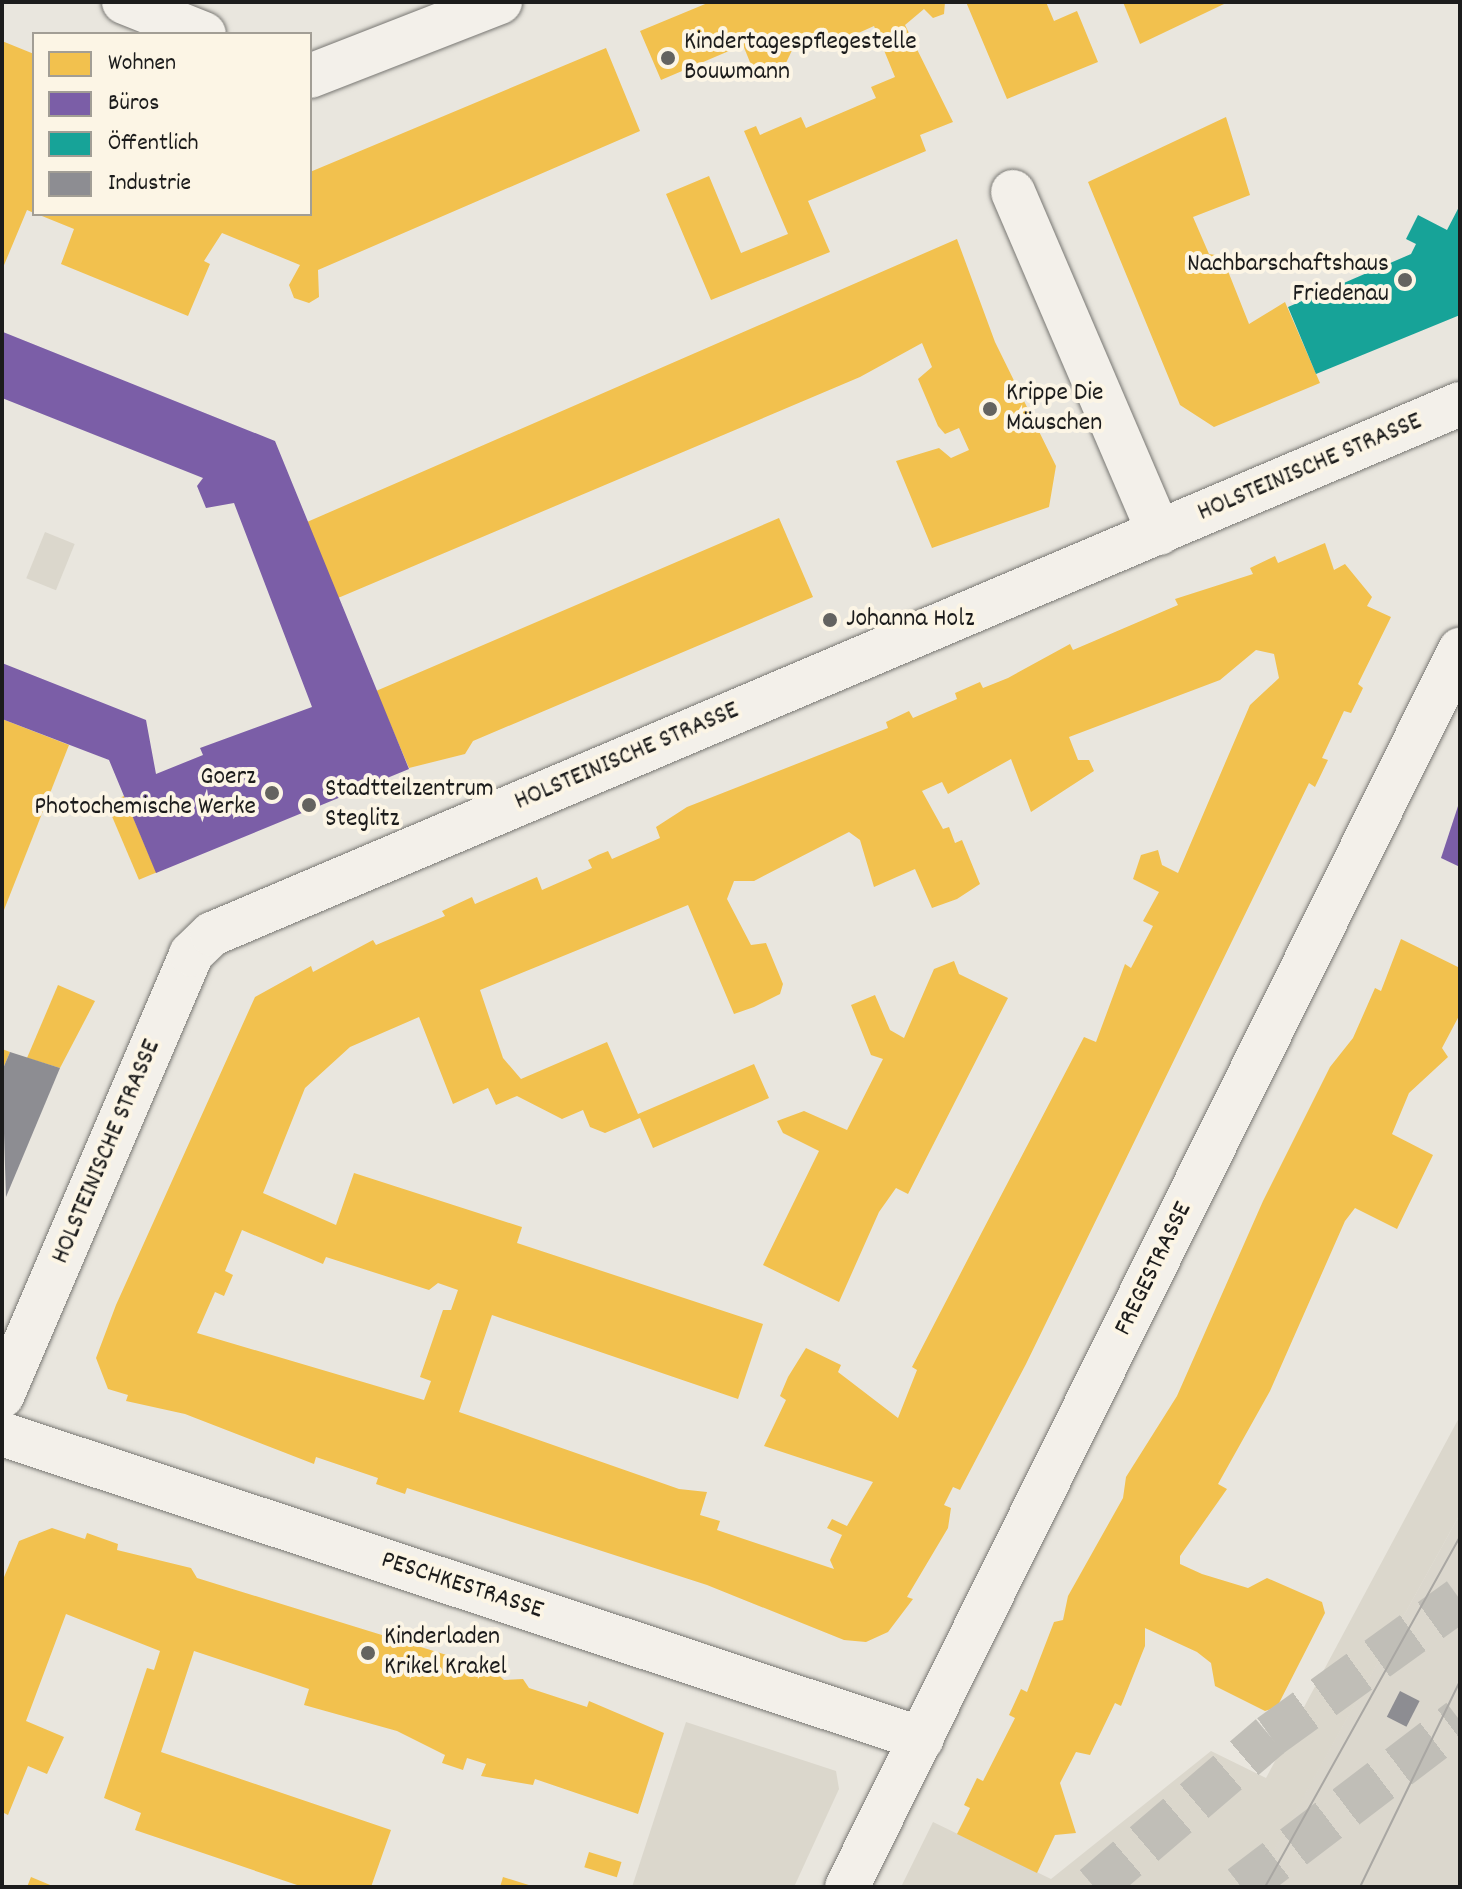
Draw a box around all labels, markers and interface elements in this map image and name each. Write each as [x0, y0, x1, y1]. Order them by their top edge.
place label: Kindertagespflegestelle Bouwmann [684, 27, 917, 88]
legend [32, 32, 312, 216]
text: Wohnen [108, 47, 176, 81]
marker: Kindertagespflegestelle Bouwmann [659, 49, 677, 67]
text: Büros [108, 87, 159, 121]
text: Öffentlich [108, 127, 199, 161]
text: Industrie [108, 167, 191, 201]
place label: Nachbarschaftshaus Friedenau [1187, 249, 1389, 310]
marker: Nachbarschaftshaus Friedenau [1396, 271, 1414, 289]
place label: Krippe Die Mäuschen [1006, 378, 1103, 440]
marker: Krippe Die Mäuschen [981, 400, 999, 418]
street label: HOLSTEINISCHE STRASSE [1193, 407, 1427, 529]
place label: Johanna Holz [846, 604, 974, 636]
marker: Johanna Holz [821, 611, 839, 629]
street label: HOLSTEINISCHE STRASSE [510, 696, 744, 818]
place label: Goerz Photochemische Werke [34, 762, 256, 824]
place label: Stadtteilzentrum Steglitz [325, 774, 494, 836]
marker: Goerz Photochemische Werke [263, 784, 281, 802]
marker: Stadtteilzentrum Steglitz [300, 796, 318, 814]
street label: HOLSTEINISCHE STRASSE [46, 1035, 168, 1269]
street label: FREGESTRASSE [1108, 1197, 1200, 1341]
street label: PESCHKESTRASSE [377, 1545, 547, 1627]
place label: Kinderladen Krikel Krakel [384, 1622, 507, 1684]
marker: Kinderladen Krikel Krakel [359, 1644, 377, 1662]

